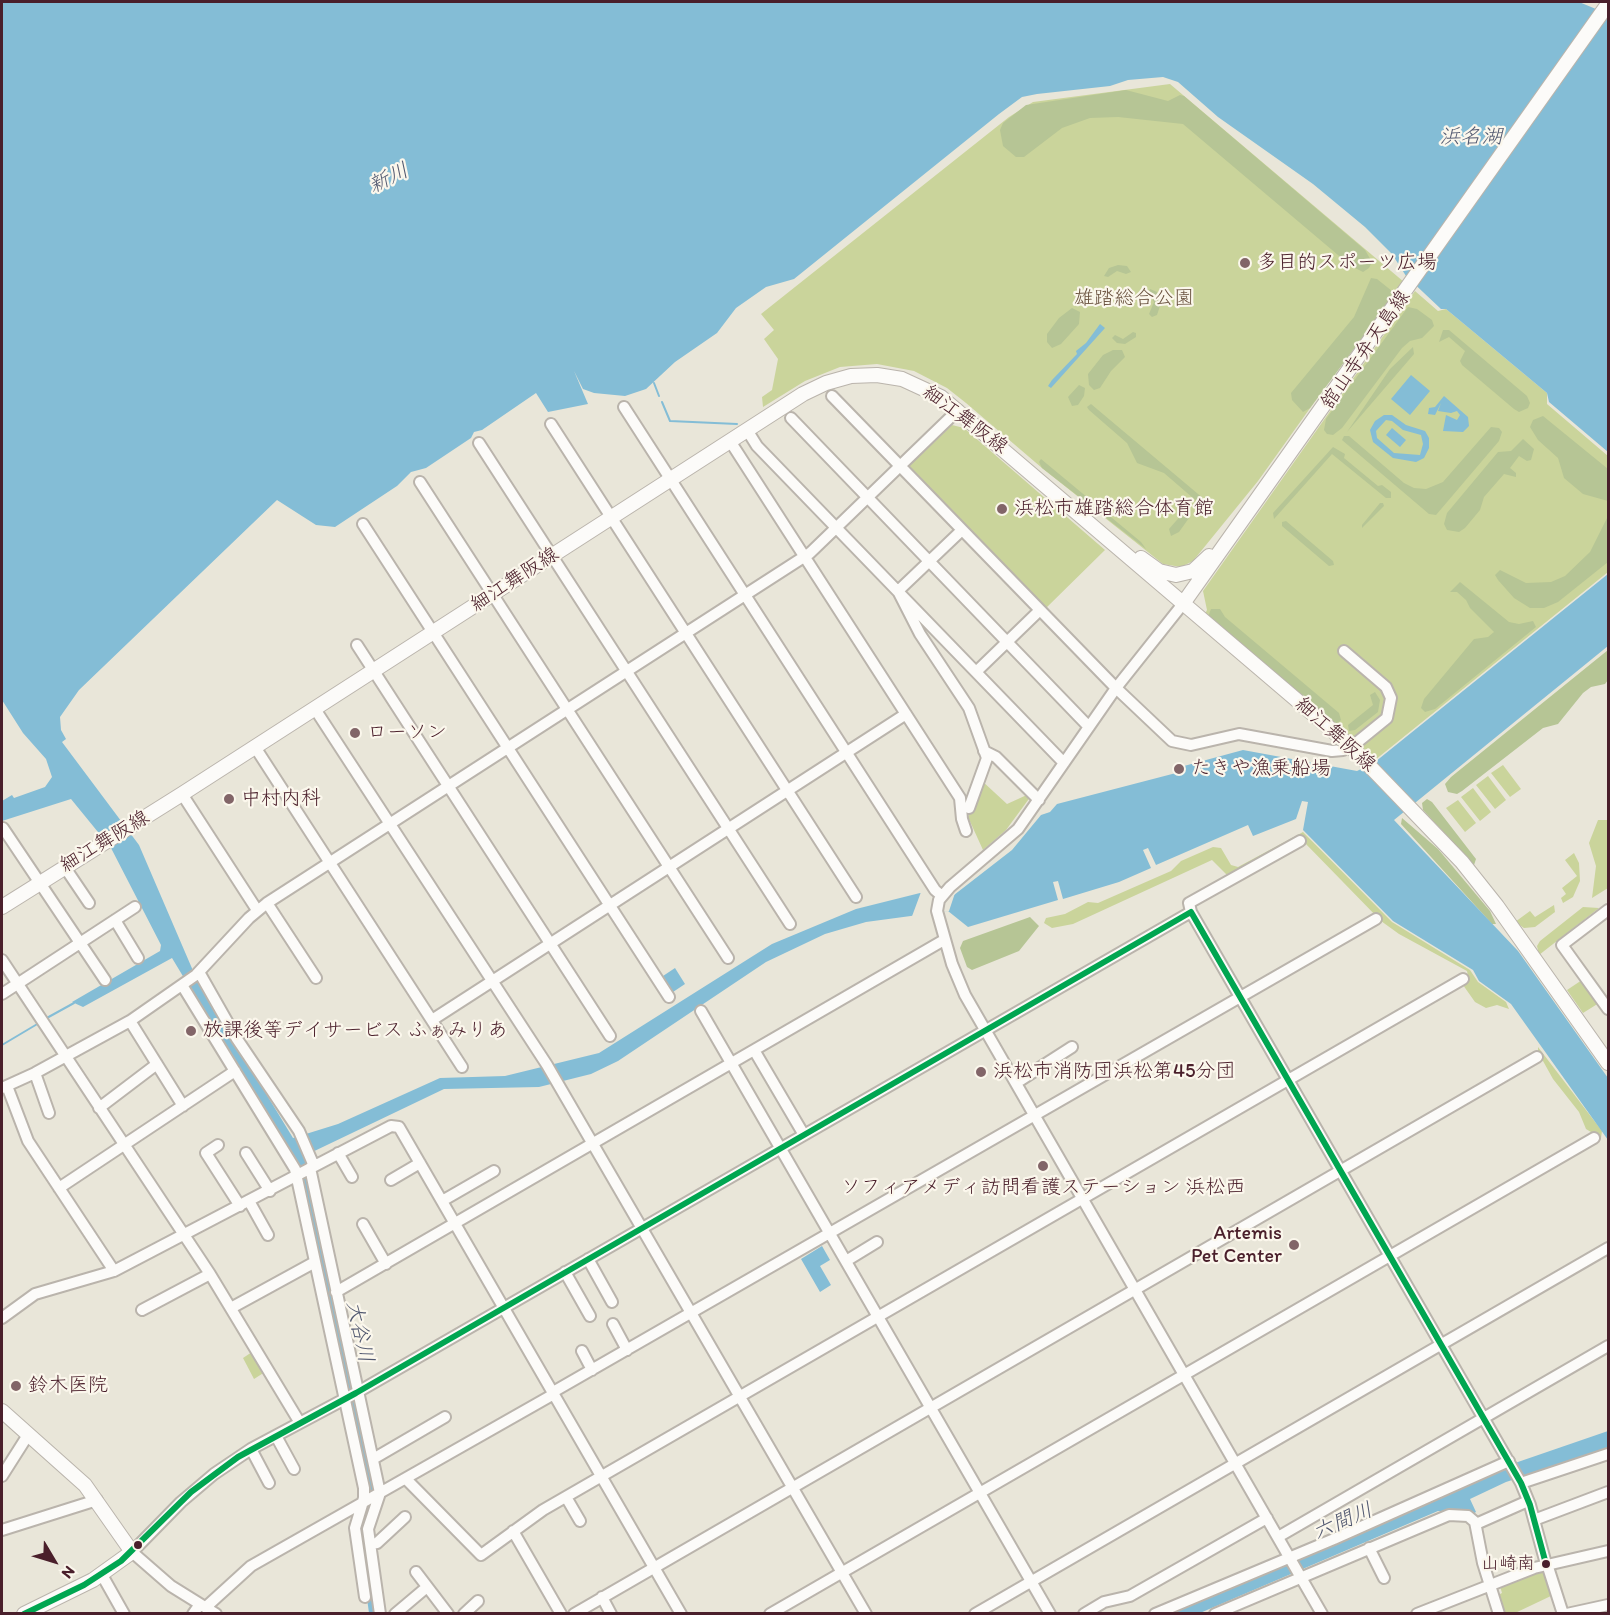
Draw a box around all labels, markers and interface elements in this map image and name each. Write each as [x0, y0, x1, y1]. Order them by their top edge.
water label: 浜名湖 [1440, 125, 1502, 151]
water label: 新川 [365, 158, 413, 200]
place label: 多目的スポーツ広場 [1257, 251, 1437, 275]
marker: 多目的スポーツ広場 [1238, 256, 1252, 270]
street label: 舘山寺弁天島線 [1316, 286, 1416, 414]
park label: 雄踏総合公園 [1074, 287, 1194, 311]
street label: 細江舞阪線 [918, 380, 1012, 460]
place label: 浜松市雄踏総合体育館 [1014, 497, 1214, 521]
marker: 浜松市雄踏総合体育館 [995, 502, 1009, 516]
street label: 細江舞阪線 [467, 543, 563, 617]
street label: 細江舞阪線 [1290, 693, 1380, 777]
place label: ローソン [367, 721, 447, 745]
marker: ローソン [348, 726, 362, 740]
place label: たきや漁乗船場 [1191, 757, 1331, 781]
marker: たきや漁乗船場 [1172, 762, 1186, 776]
place label: 中村内科 [241, 787, 321, 811]
marker: 中村内科 [222, 792, 236, 806]
street label: 細江舞阪線 [56, 806, 154, 878]
place label: 放課後等デイサービス ふぁみりあ [203, 1019, 507, 1043]
marker: 放課後等デイサービス ふぁみりあ [184, 1024, 198, 1038]
place label: 浜松市消防団浜松第45分団 [993, 1060, 1236, 1084]
marker: 浜松市消防団浜松第45分団 [974, 1065, 988, 1079]
marker: ソフィアメディ訪問看護ステーション 浜松西 [1036, 1159, 1050, 1173]
place label: ソフィアメディ訪問看護ステーション 浜松西 [841, 1176, 1245, 1200]
place label: Artemis Pet Center [1191, 1222, 1282, 1269]
marker: Artemis Pet Center [1287, 1238, 1301, 1252]
water label: 大谷川 [340, 1299, 378, 1365]
place label: 鈴木医院 [28, 1374, 108, 1398]
marker: 鈴木医院 [9, 1379, 23, 1393]
water label: 六間川 [1309, 1498, 1377, 1546]
north arrow [24, 1531, 84, 1591]
unlabelled marker [132, 1539, 144, 1551]
place label: 山崎南 [1481, 1553, 1535, 1575]
marker: 山崎南 [1540, 1558, 1552, 1570]
text: N [58, 1562, 79, 1582]

